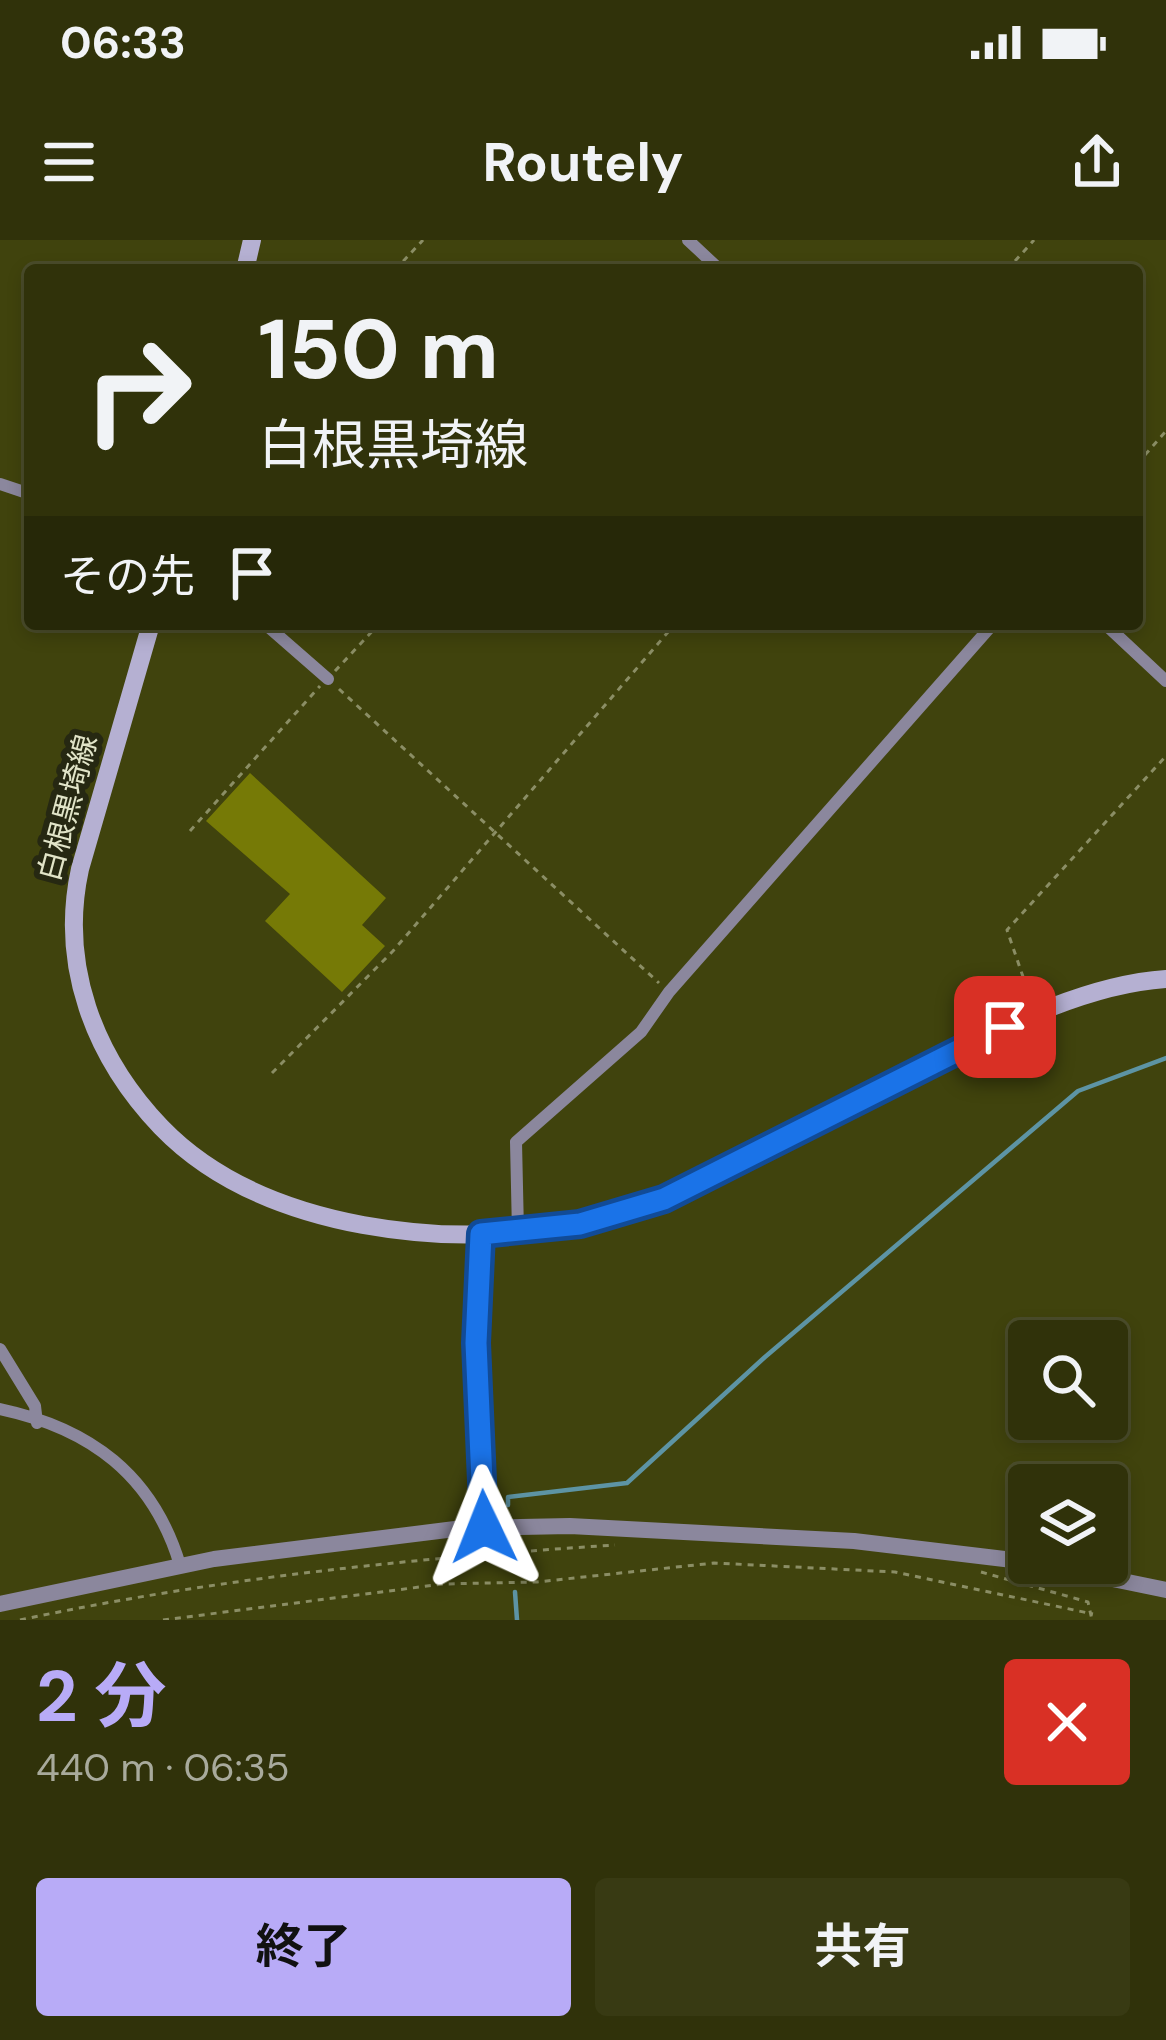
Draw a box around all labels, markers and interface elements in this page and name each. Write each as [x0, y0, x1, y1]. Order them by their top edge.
text: 06:33 [60, 13, 186, 72]
text: Routely [483, 127, 683, 198]
icon: menu [36, 129, 102, 195]
icon: share [1064, 129, 1130, 195]
text: 150 m [258, 295, 499, 404]
icon: right [60, 312, 216, 468]
text: 白根黒埼線 [258, 410, 528, 481]
icon: arrive [219, 540, 285, 606]
text: その先 [60, 547, 195, 606]
street label: 白根黒埼線 [29, 730, 106, 885]
pin [954, 976, 1056, 1078]
icon: arrive [972, 994, 1038, 1060]
map controls [1008, 1320, 1128, 1584]
button: search [1008, 1320, 1128, 1440]
position arrow [421, 1464, 547, 1590]
button: layers [1008, 1464, 1128, 1584]
text: 2 分 [36, 1650, 166, 1743]
button: close [1004, 1659, 1130, 1785]
text: 440 m · 06:35 [36, 1742, 290, 1793]
button: 終了 [36, 1878, 571, 2016]
button: 共有 [595, 1878, 1130, 2016]

